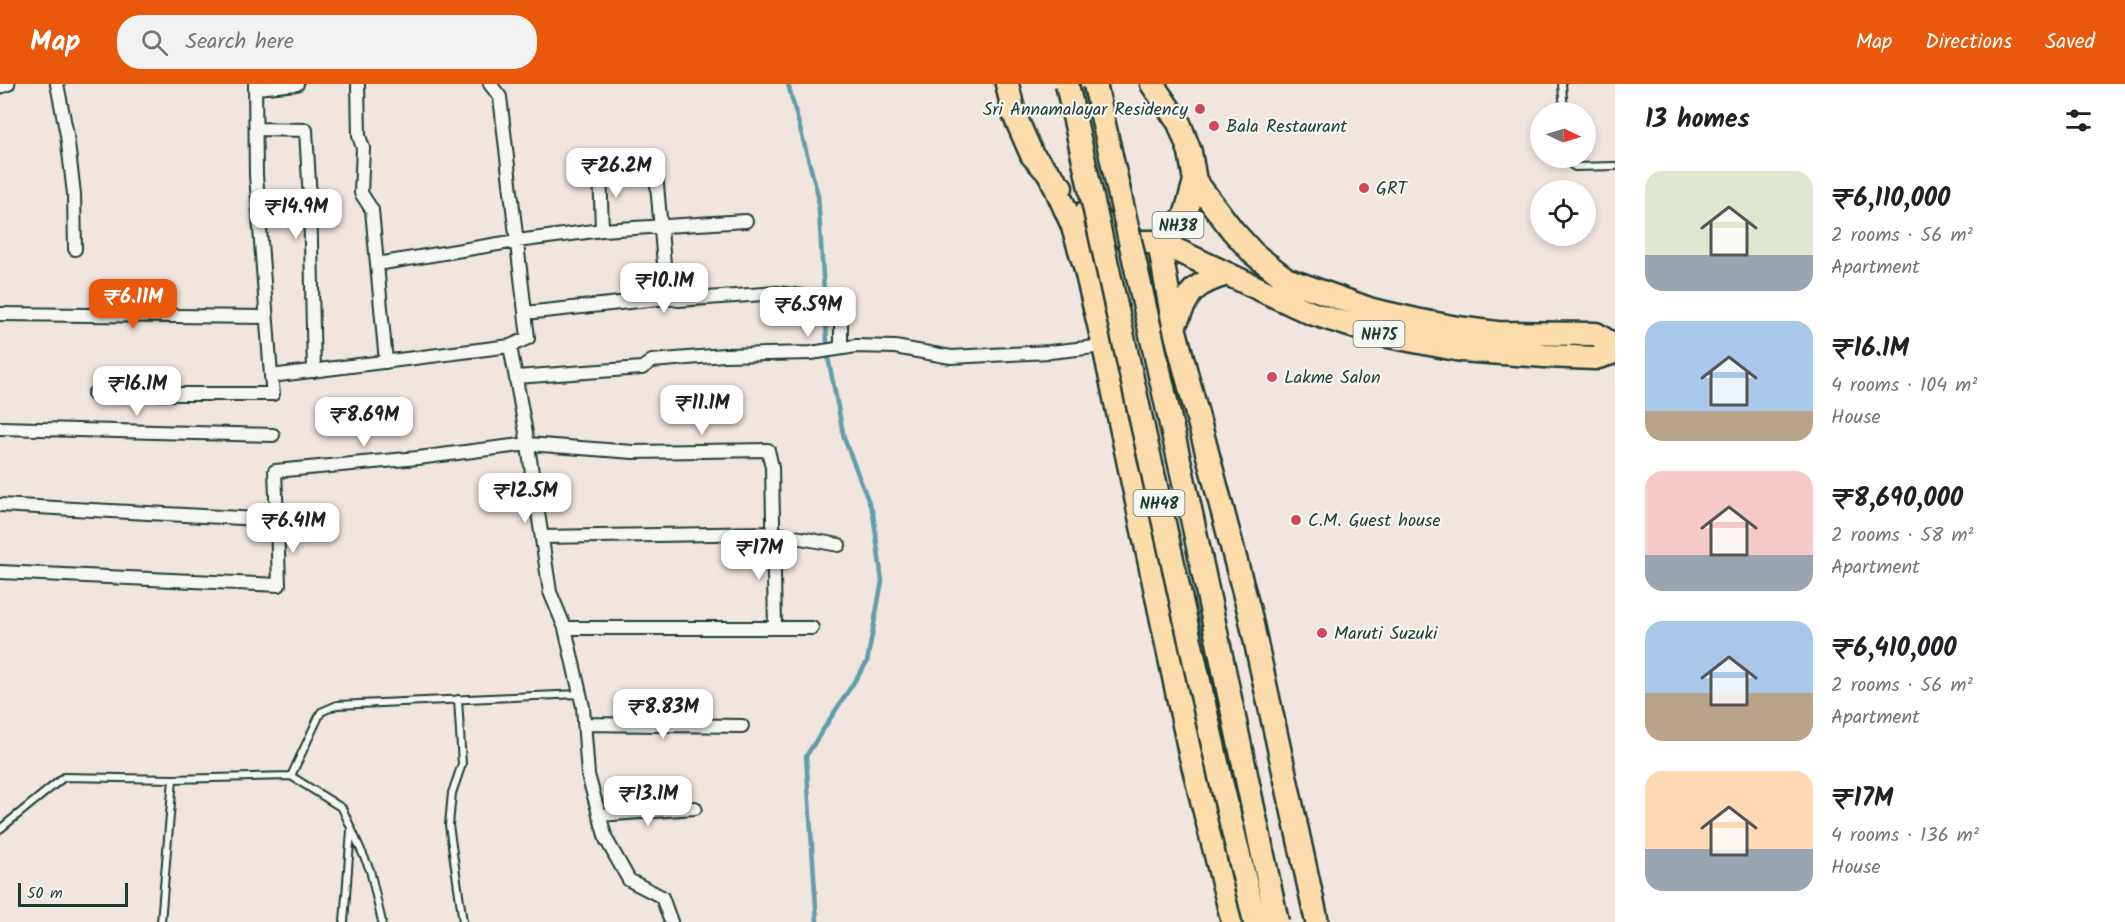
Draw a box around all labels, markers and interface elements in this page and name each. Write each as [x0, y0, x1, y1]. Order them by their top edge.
search box [117, 15, 537, 69]
text: Map [30, 20, 81, 65]
text: Search here [186, 25, 294, 60]
icon: search [138, 26, 171, 59]
text: Map [1856, 26, 1892, 59]
text: Directions [1925, 26, 2012, 59]
text: Saved [2045, 26, 2095, 59]
place label: Sri Annamalayar Residency [983, 96, 1189, 125]
text: 13 homes [1645, 99, 1750, 141]
marker: Sri Annamalayar Residency [1193, 102, 1207, 116]
north arrow [1530, 102, 1596, 168]
map controls [1530, 102, 1596, 246]
icon: filters [2062, 104, 2095, 137]
place label: Bala Restaurant [1226, 113, 1348, 142]
marker: Bala Restaurant [1207, 119, 1221, 133]
pin: ₹26.2M [567, 148, 665, 199]
text: ₹26.2M [580, 151, 652, 183]
place label: GRT [1376, 175, 1409, 204]
text: ₹6,110,000 [1831, 178, 1950, 220]
button: locate [1530, 180, 1596, 246]
marker: GRT [1357, 181, 1371, 195]
pin: ₹14.9M [247, 189, 345, 240]
text: ₹14.9M [264, 192, 328, 224]
icon: home [1693, 195, 1765, 267]
road number: NH38 [1152, 212, 1204, 238]
text: 2 rooms · 56 m² [1831, 220, 1973, 252]
text: Apartment [1831, 252, 1920, 284]
pin: ₹10.1M [615, 263, 713, 314]
text: ₹10.1M [634, 266, 694, 298]
pin: ₹6.11M [84, 279, 182, 330]
text: ₹6.11M [103, 282, 163, 314]
pin: ₹6.59M [759, 287, 857, 338]
text: ₹6.59M [774, 290, 842, 322]
road number: NH75 [1354, 321, 1404, 347]
text: ₹16.1M [1831, 328, 1909, 370]
icon: home [1693, 345, 1765, 417]
place label: Lakme Salon [1284, 364, 1381, 393]
pin: ₹16.1M [88, 366, 186, 417]
text: ₹16.1M [107, 369, 167, 401]
marker: Lakme Salon [1265, 370, 1279, 384]
text: 4 rooms · 104 m² [1831, 370, 1977, 402]
pin: ₹11.1M [653, 385, 751, 436]
text: ₹11.1M [674, 388, 730, 420]
pin: ₹8.69M [315, 397, 413, 448]
text: ₹8.69M [329, 400, 399, 432]
text: House [1831, 402, 1881, 434]
pin: ₹12.5M [476, 473, 574, 524]
text: ₹12.5M [492, 476, 558, 508]
text: ₹8,690,000 [1831, 478, 1963, 520]
road number: NH48 [1134, 490, 1184, 516]
icon: home [1693, 495, 1765, 567]
pin: ₹6.41M [244, 503, 342, 554]
text: ₹6.41M [260, 506, 326, 538]
place label: C.M. Guest house [1308, 507, 1441, 536]
marker: C.M. Guest house [1289, 513, 1303, 527]
text: 2 rooms · 58 m² [1831, 520, 1973, 552]
pin: ₹17M [723, 530, 795, 581]
text: ₹17M [735, 533, 783, 565]
text: Apartment [1831, 552, 1920, 584]
place label: Maruti Suzuki [1334, 620, 1438, 649]
marker: Maruti Suzuki [1315, 626, 1329, 640]
text: ₹6,410,000 [1831, 628, 1957, 670]
icon: home [1693, 645, 1765, 717]
text: 2 rooms · 56 m² [1831, 670, 1973, 702]
pin: ₹8.83M [614, 689, 712, 740]
text: ₹8.83M [627, 692, 699, 724]
text: Apartment [1831, 702, 1920, 734]
pin: ₹13.1M [599, 776, 697, 827]
text: ₹17M [1831, 778, 1893, 820]
text: ₹13.1M [618, 779, 678, 811]
icon: home [1693, 795, 1765, 867]
text: 4 rooms · 136 m² [1831, 820, 1979, 852]
text: House [1831, 852, 1881, 884]
scale bar [18, 880, 128, 908]
text: 50 m [27, 881, 63, 906]

